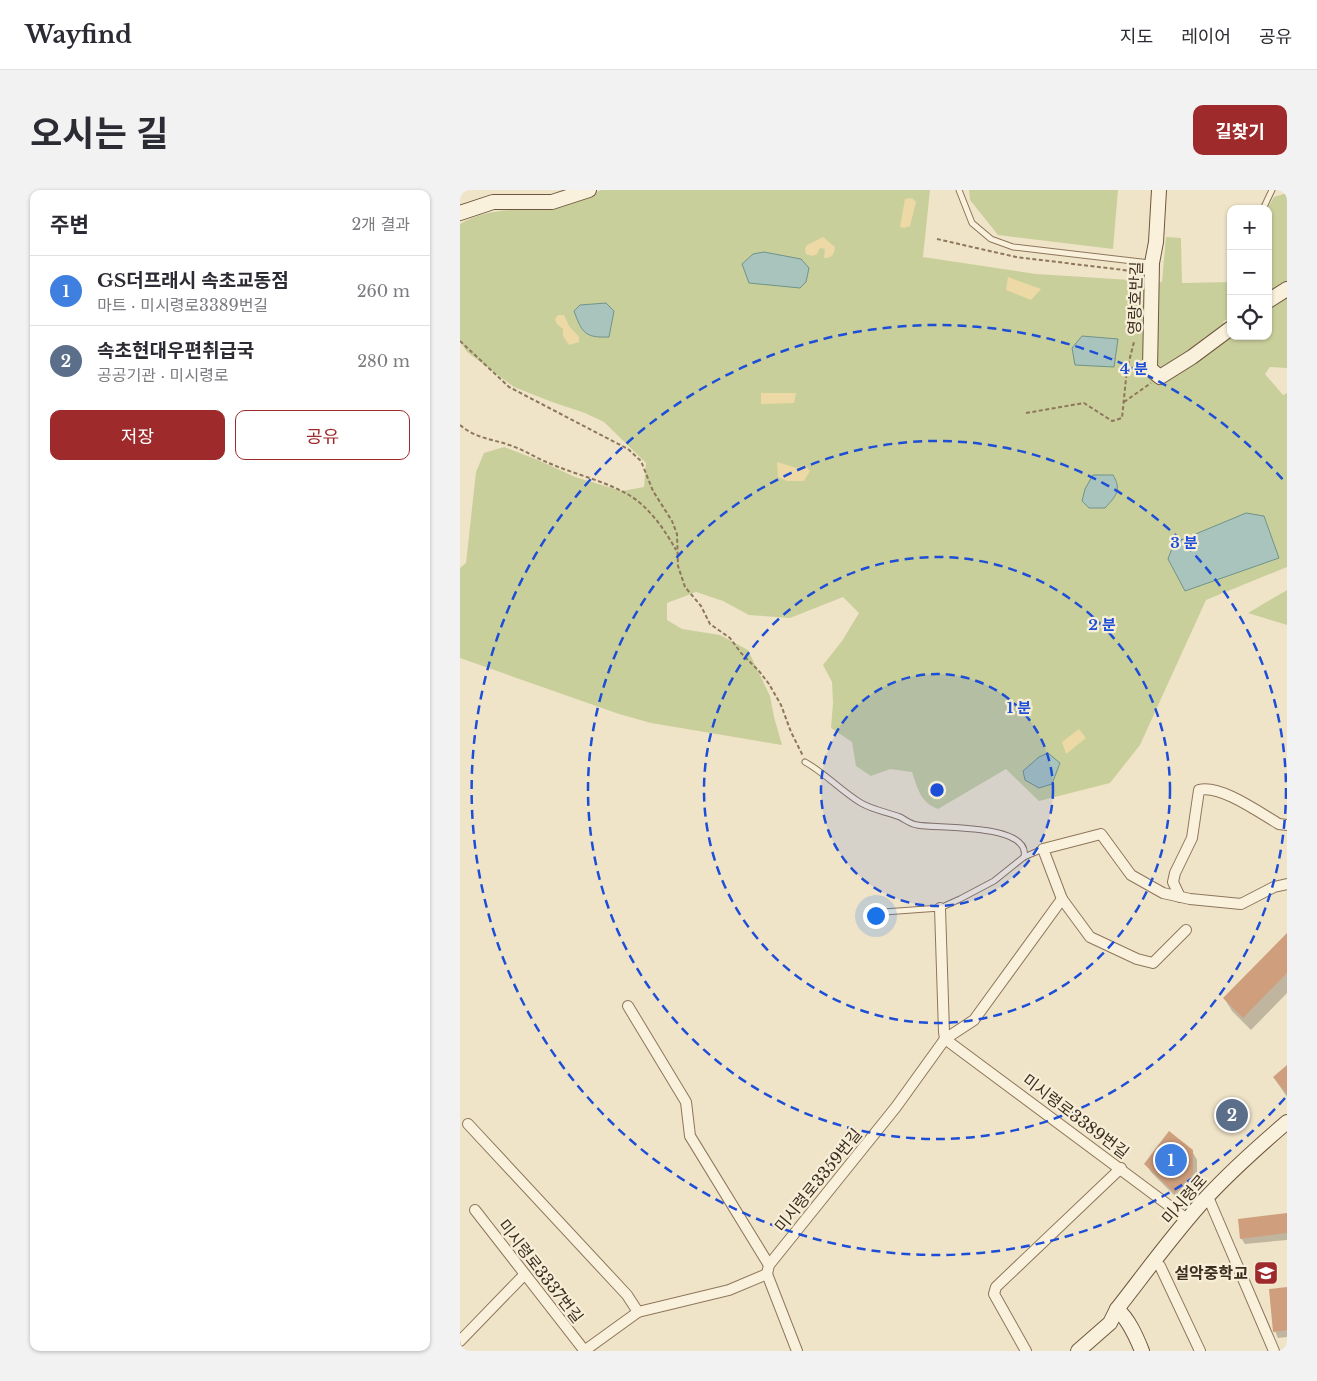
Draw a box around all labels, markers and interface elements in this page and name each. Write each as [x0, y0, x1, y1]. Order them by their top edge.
text: Wayfind [25, 20, 132, 49]
text: 지도 [1120, 26, 1153, 48]
text: 레이어 [1181, 26, 1231, 48]
text: 공유 [1259, 26, 1292, 48]
button: 길찾기 [1193, 105, 1287, 155]
text: 오시는 길 [30, 112, 168, 155]
map controls [1227, 205, 1272, 340]
button: + [1227, 205, 1272, 250]
text: 주변 [50, 212, 89, 238]
text: 2개 결과 [351, 214, 410, 234]
button: − [1227, 250, 1272, 295]
street label: 영랑호반길 [1124, 261, 1146, 335]
text: GS더프래시 속초교동점 [97, 269, 289, 292]
text: 1 [63, 281, 69, 301]
text: 260 m [357, 281, 410, 301]
text: 마트 · 미시령로3389번길 [97, 295, 268, 315]
button: locate [1227, 295, 1272, 340]
text: 속초현대우편취급국 [97, 339, 254, 362]
text: 2 [61, 351, 71, 371]
text: 280 m [357, 351, 410, 371]
text: 4 분 [1120, 359, 1148, 378]
text: 공공기관 · 미시령로 [97, 365, 229, 385]
button: 저장 [50, 410, 225, 460]
button: 공유 [235, 410, 410, 460]
text: 3 분 [1170, 533, 1198, 552]
text: 2 분 [1088, 615, 1116, 634]
text: 1 분 [1007, 698, 1031, 717]
centre of rings [928, 781, 946, 799]
your location [863, 903, 889, 929]
street label: 미시령로3389번길 [1019, 1069, 1133, 1163]
pin: 2 [1216, 1096, 1248, 1134]
street label: 미시령로3359번길 [770, 1124, 866, 1236]
pin: 1 [1155, 1141, 1187, 1179]
street label: 미시령로 [1157, 1170, 1211, 1228]
street label: 미시령로3337번길 [494, 1215, 588, 1327]
school or university icon: 설악중학교 [1253, 1260, 1279, 1286]
place label: 설악중학교 [1174, 1263, 1248, 1283]

